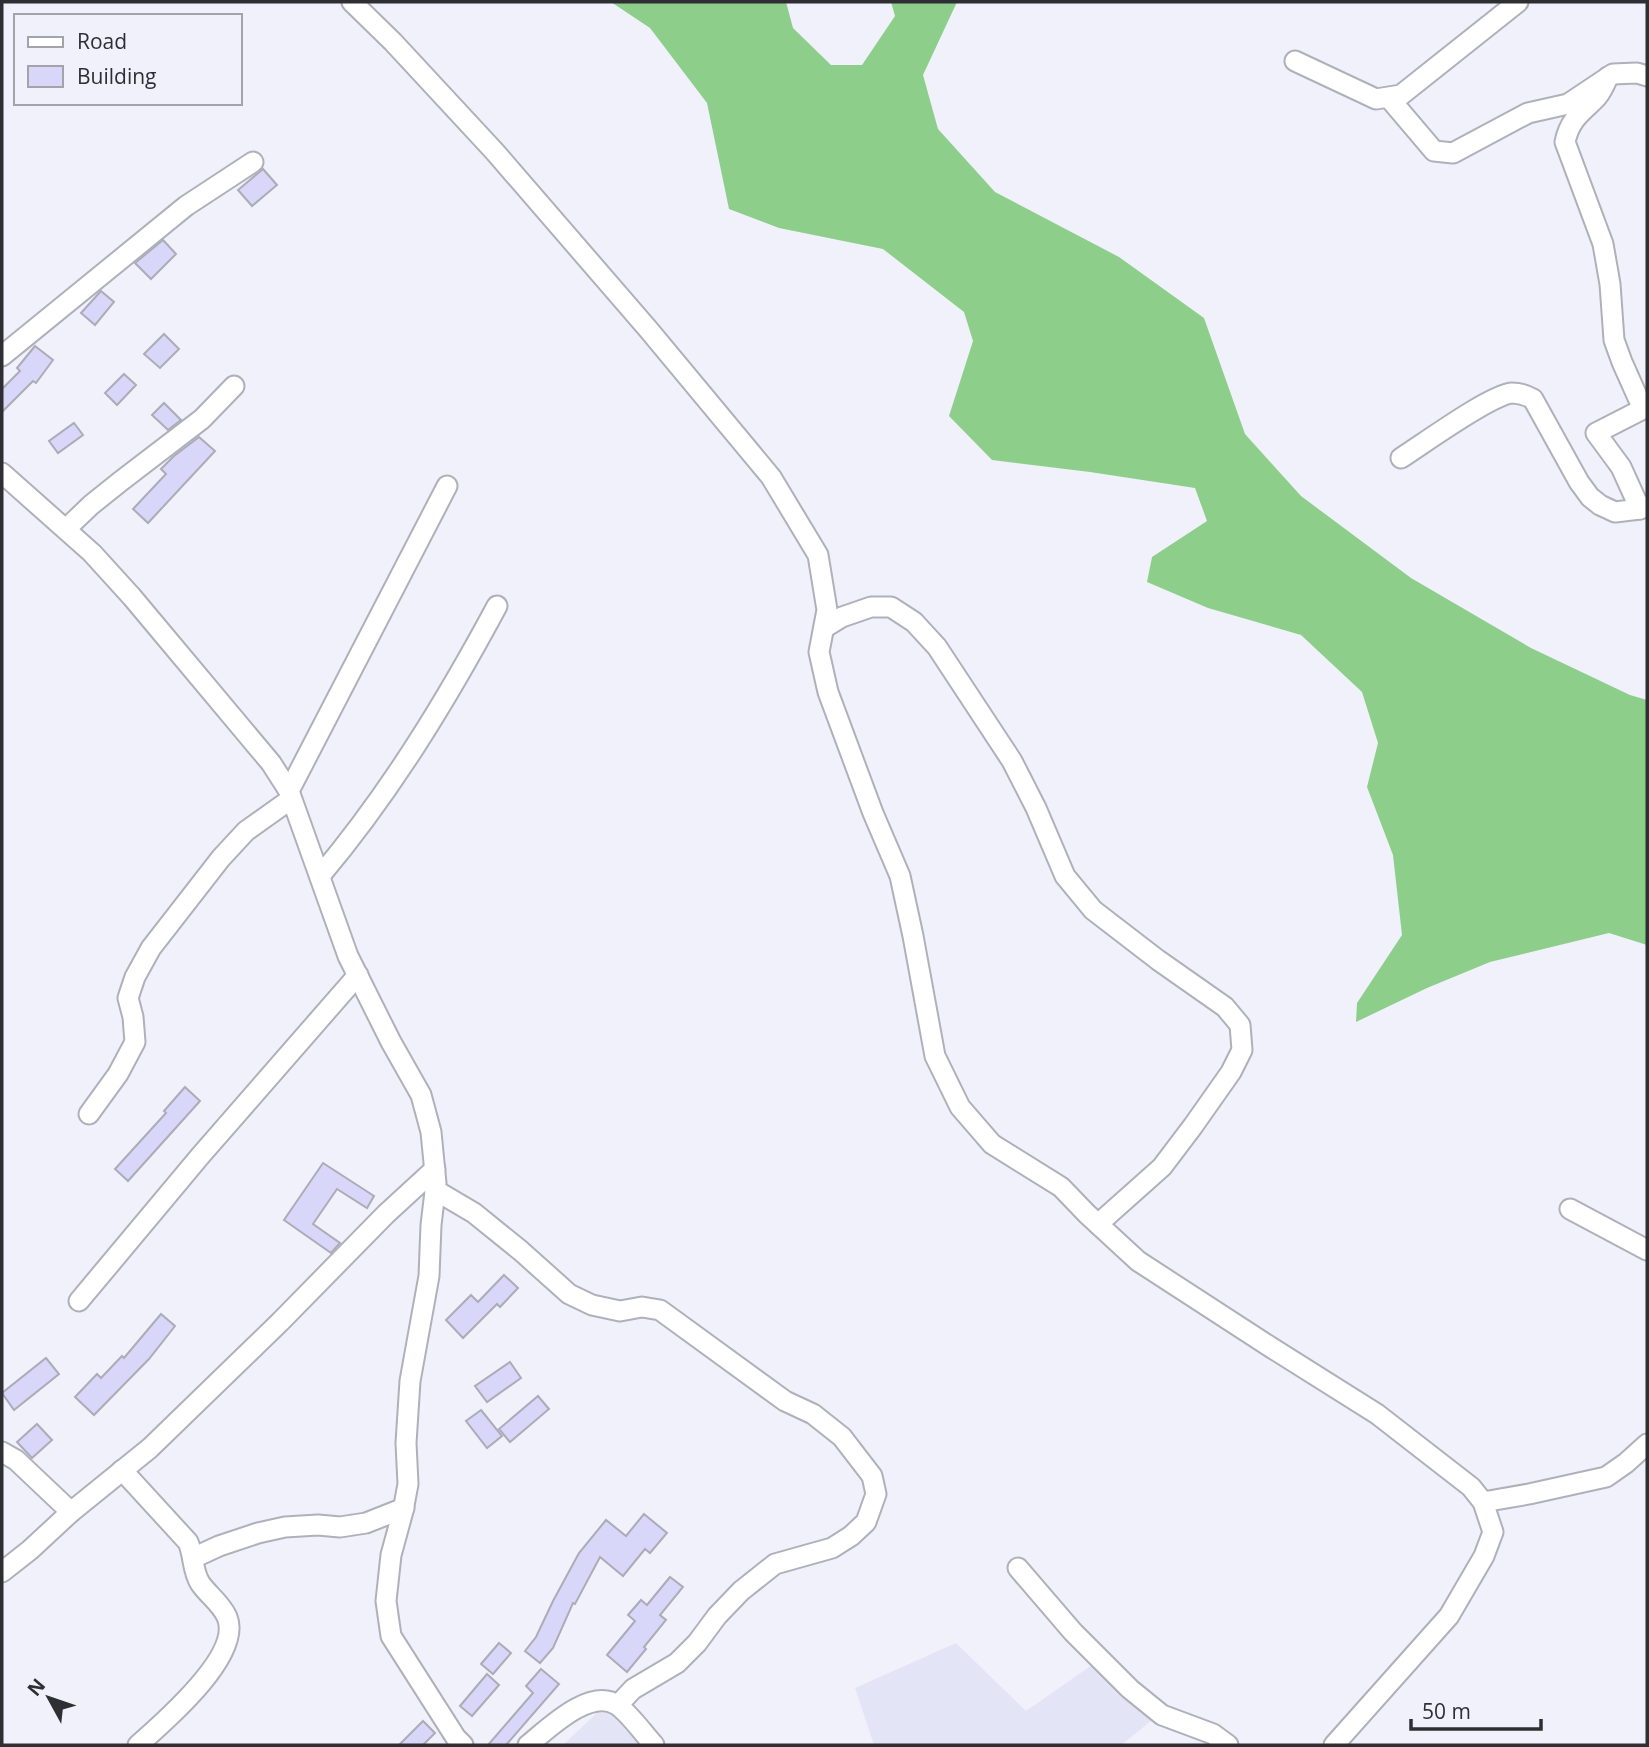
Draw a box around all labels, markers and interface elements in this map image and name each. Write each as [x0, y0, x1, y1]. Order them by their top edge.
legend [14, 14, 242, 105]
text: Road [77, 27, 127, 55]
text: Building [77, 62, 156, 90]
north arrow [14, 1663, 84, 1733]
text: N [21, 1673, 51, 1701]
scale bar [1411, 1688, 1540, 1732]
text: 50 m [1422, 1697, 1471, 1725]

